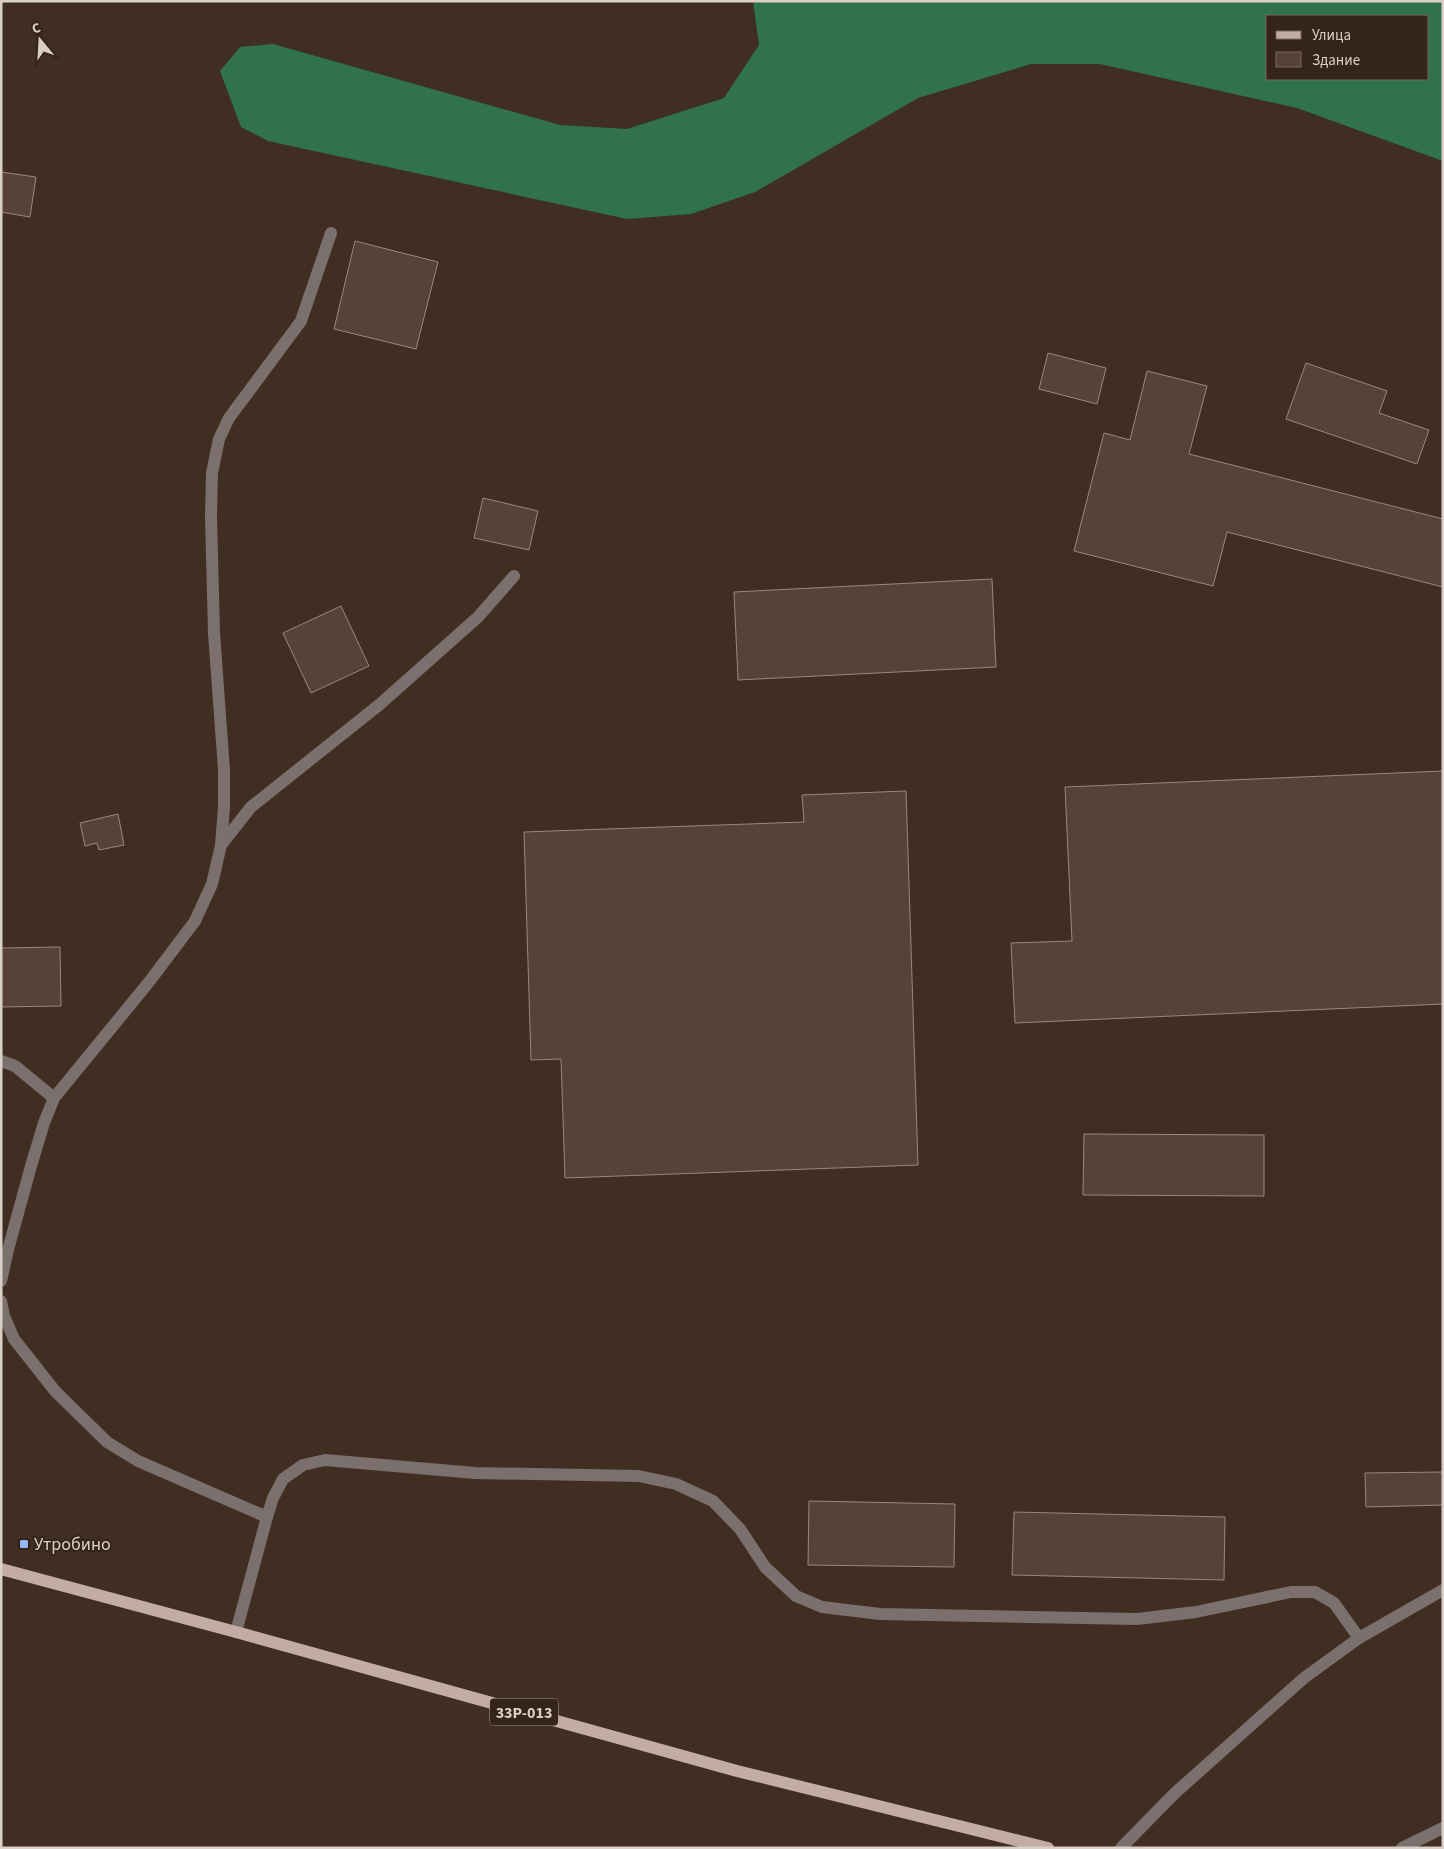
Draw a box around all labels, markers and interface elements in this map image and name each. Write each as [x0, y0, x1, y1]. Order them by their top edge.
north arrow [15, 15, 65, 65]
legend [1266, 15, 1429, 80]
text: С [29, 18, 43, 39]
text: Улица [1312, 25, 1351, 46]
text: Здание [1312, 50, 1360, 71]
place label: Утробино [34, 1532, 111, 1557]
marker: Утробино [18, 1538, 30, 1550]
road number: 33Р-013 [490, 1698, 558, 1725]

